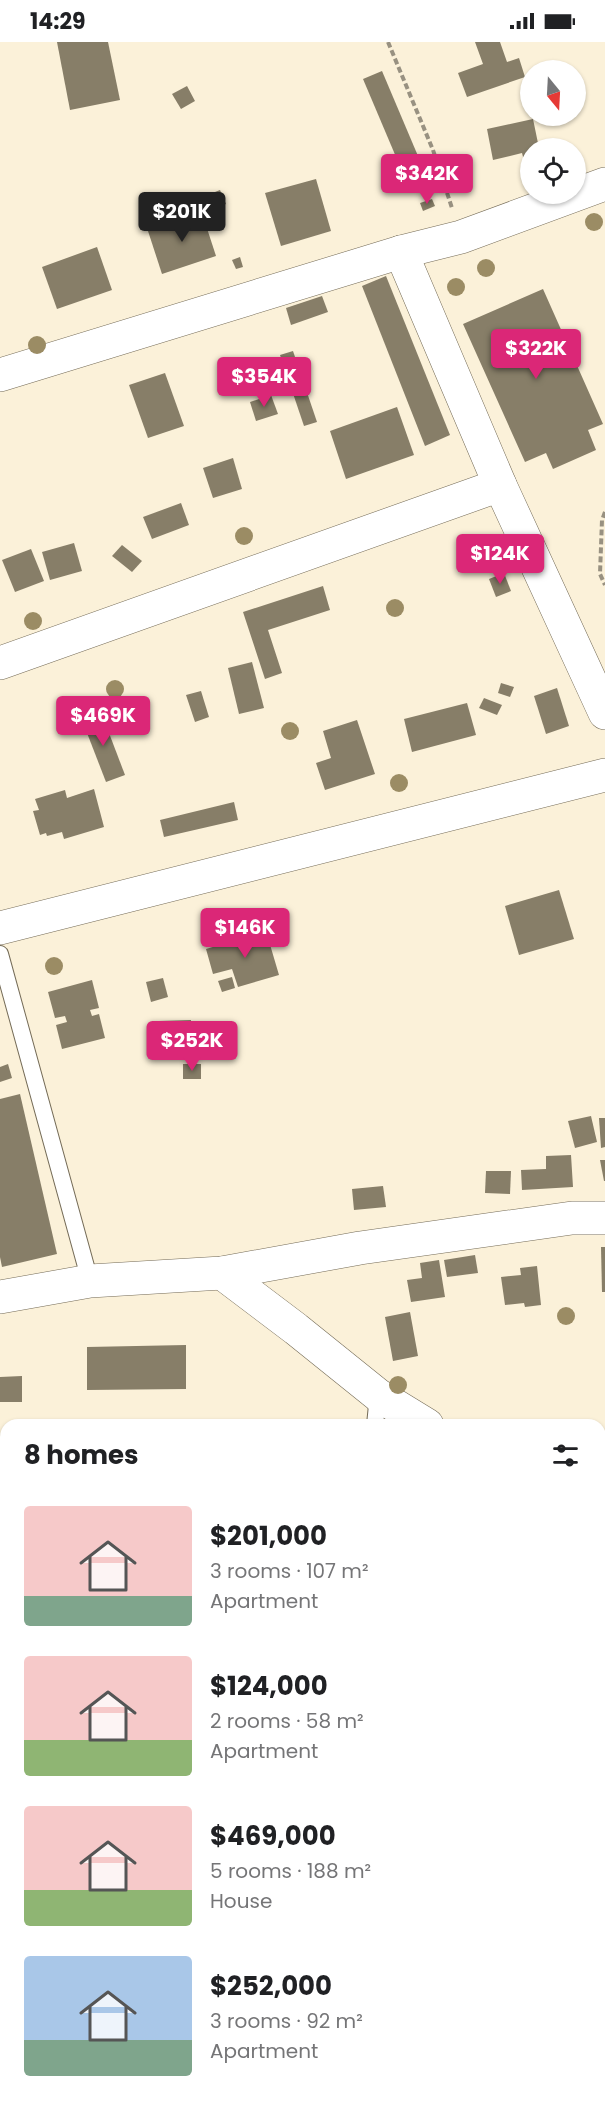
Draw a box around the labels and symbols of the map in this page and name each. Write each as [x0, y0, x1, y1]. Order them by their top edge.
north arrow [520, 60, 586, 126]
pin: $342K [385, 154, 469, 205]
pin: $201K [140, 192, 224, 243]
pin: $322K [494, 329, 578, 380]
pin: $354K [222, 357, 306, 408]
pin: $124K [458, 534, 542, 585]
pin: $469K [61, 696, 145, 747]
pin: $146K [203, 908, 287, 959]
pin: $252K [150, 1021, 234, 1072]

